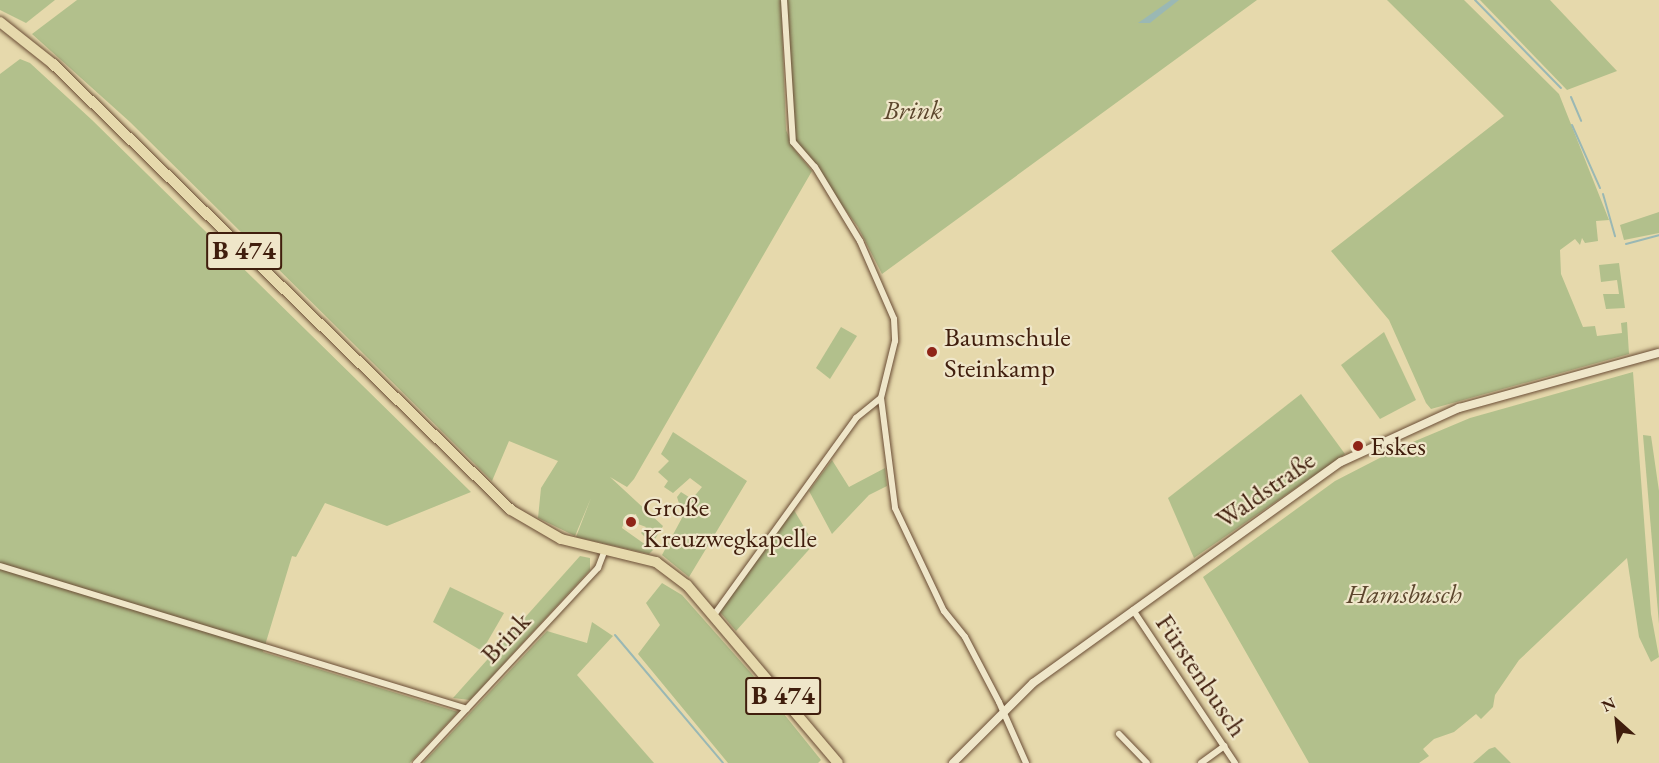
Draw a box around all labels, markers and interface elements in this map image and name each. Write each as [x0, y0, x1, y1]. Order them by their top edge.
park label: Brink [883, 94, 943, 126]
road number: B 474 [205, 228, 283, 274]
place label: Baumschule Steinkamp [944, 320, 1071, 383]
marker: Baumschule Steinkamp [925, 345, 939, 359]
place label: Eskes [1370, 430, 1426, 462]
marker: Eskes [1351, 439, 1365, 453]
street label: Waldstraße [1209, 443, 1321, 535]
place label: Große Kreuzwegkapelle [643, 490, 817, 553]
marker: Große Kreuzwegkapelle [624, 515, 638, 529]
park label: Hamsbusch [1346, 578, 1462, 610]
street label: Brink [473, 605, 537, 669]
street label: Fürstenbusch [1149, 608, 1255, 742]
road number: B 474 [744, 673, 822, 719]
north arrow [1587, 691, 1647, 751]
text: N [1598, 692, 1619, 717]

